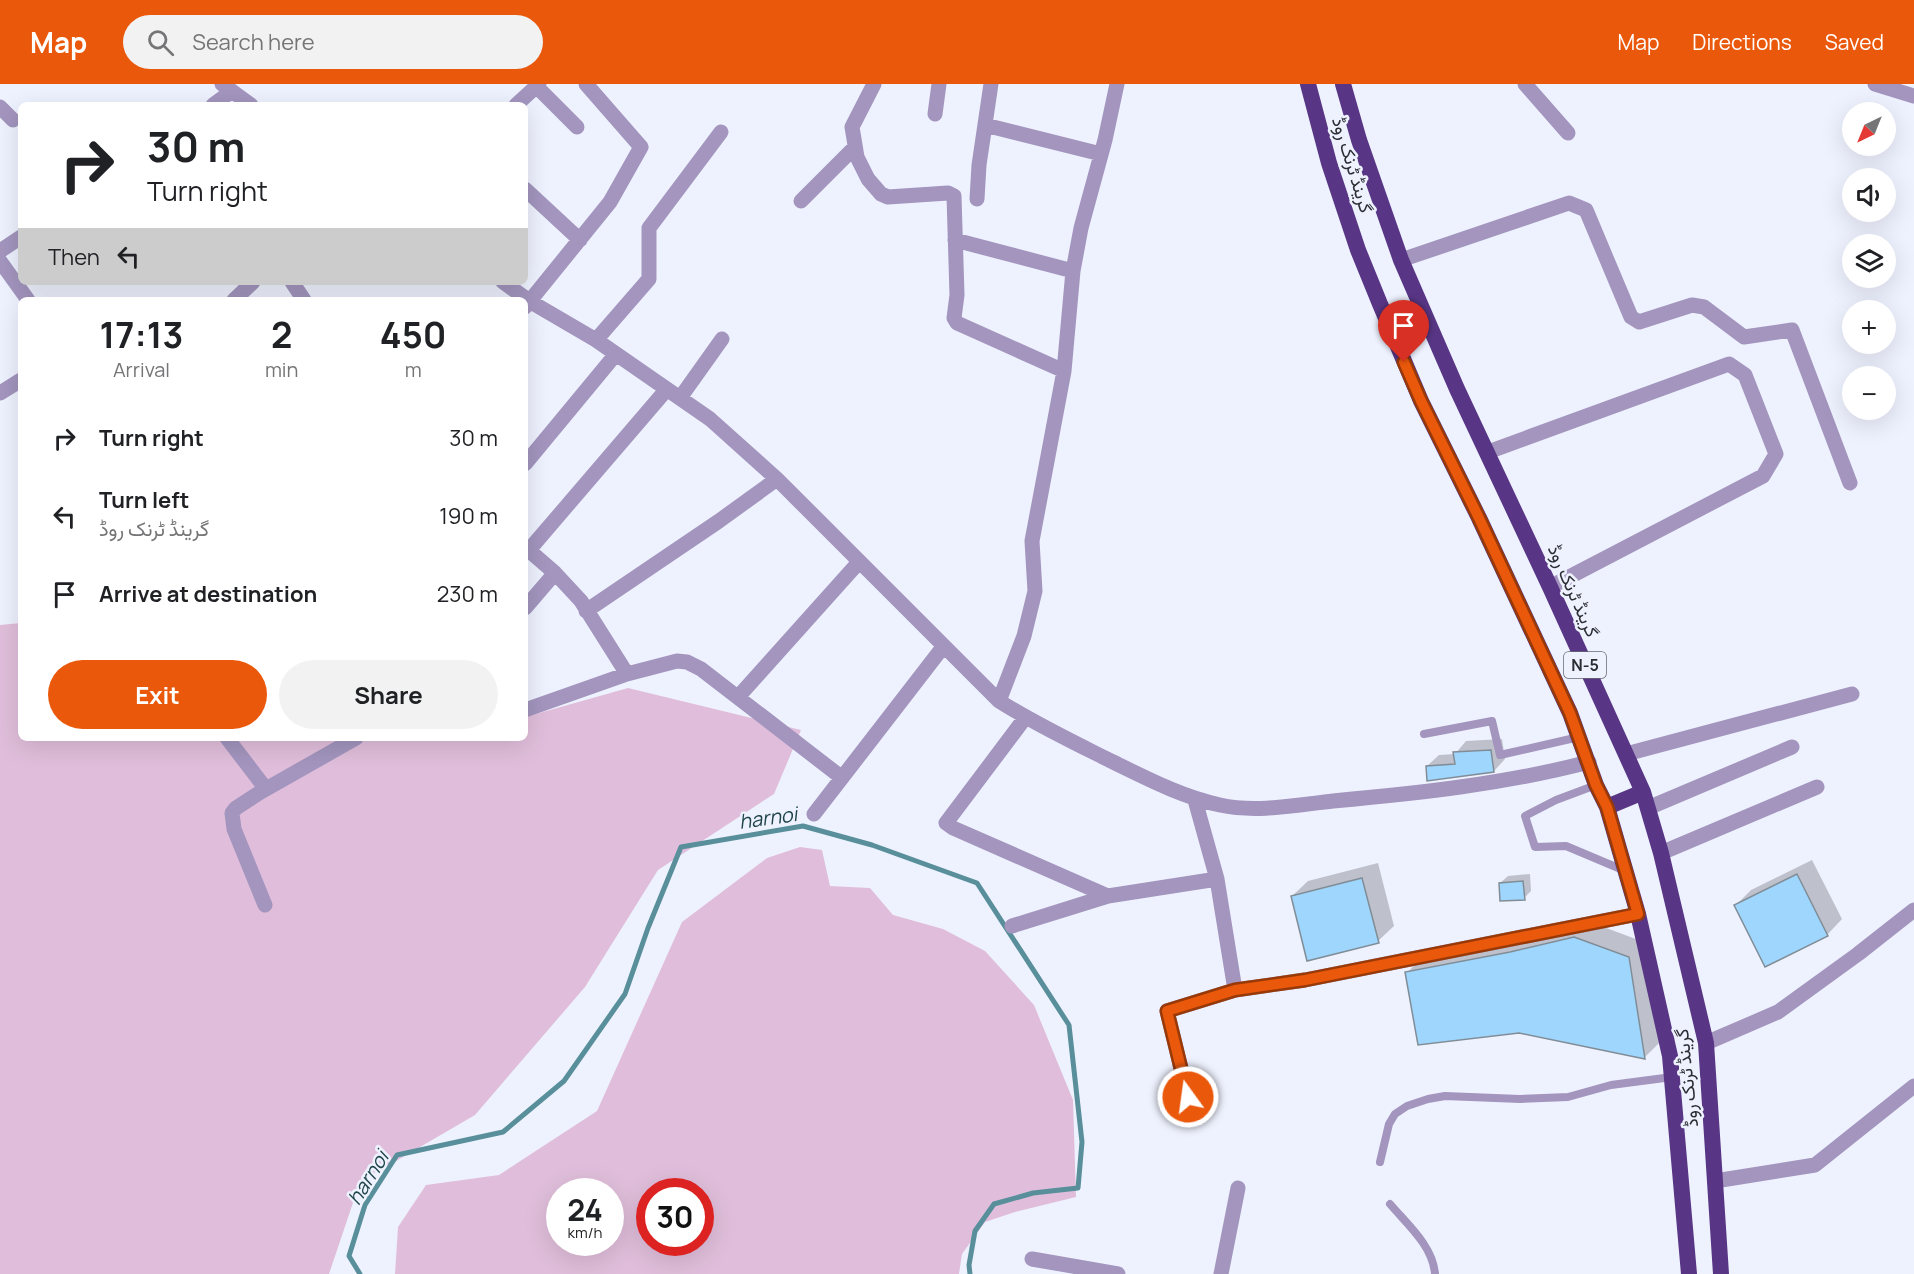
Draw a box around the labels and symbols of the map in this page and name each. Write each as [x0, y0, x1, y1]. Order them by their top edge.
north arrow [1842, 102, 1896, 156]
street label: گرینڈ ٹرنک روڈ [1327, 114, 1379, 216]
pin [1378, 300, 1429, 362]
street label: گرینڈ ٹرنک روڈ [1543, 540, 1605, 641]
road number: N-5 [1564, 652, 1606, 678]
water label: harnoi [737, 800, 801, 835]
street label: گرینڈ ٹرنک روڈ [1669, 1028, 1703, 1129]
position arrow [1156, 1065, 1220, 1129]
water label: harnoi [341, 1144, 396, 1210]
speed limit sign: 30 [636, 1178, 714, 1256]

